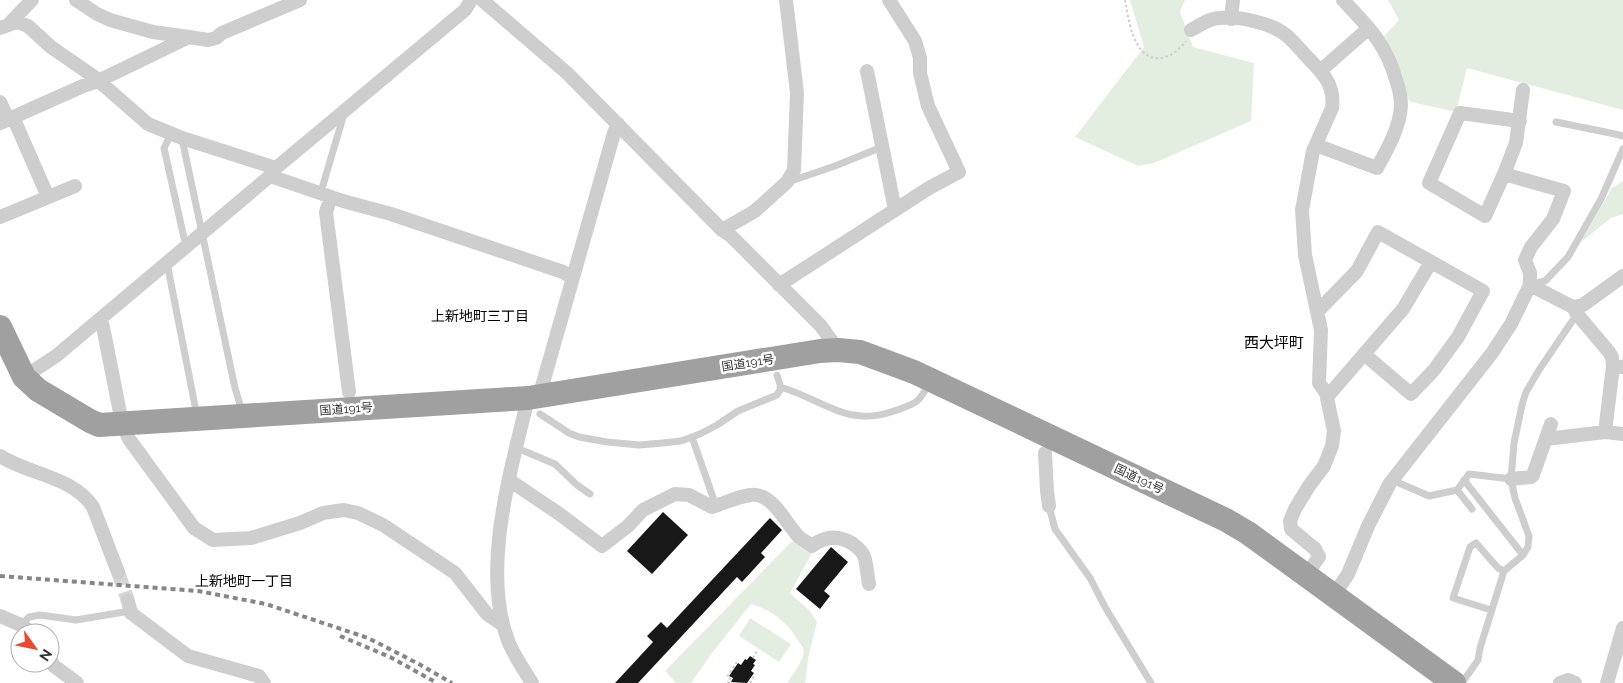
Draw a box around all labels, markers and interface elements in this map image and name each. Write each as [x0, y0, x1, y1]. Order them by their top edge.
district label: 上新地町三丁目 [431, 308, 529, 324]
district label: 西大坪町 [1244, 334, 1304, 352]
street label: 国道191号 [721, 352, 775, 374]
street label: 国道191号 [319, 400, 373, 418]
street label: 国道191号 [1112, 461, 1166, 497]
district label: 上新地町一丁目 [195, 573, 293, 589]
north arrow [10, 623, 60, 673]
text: N [36, 646, 56, 664]

